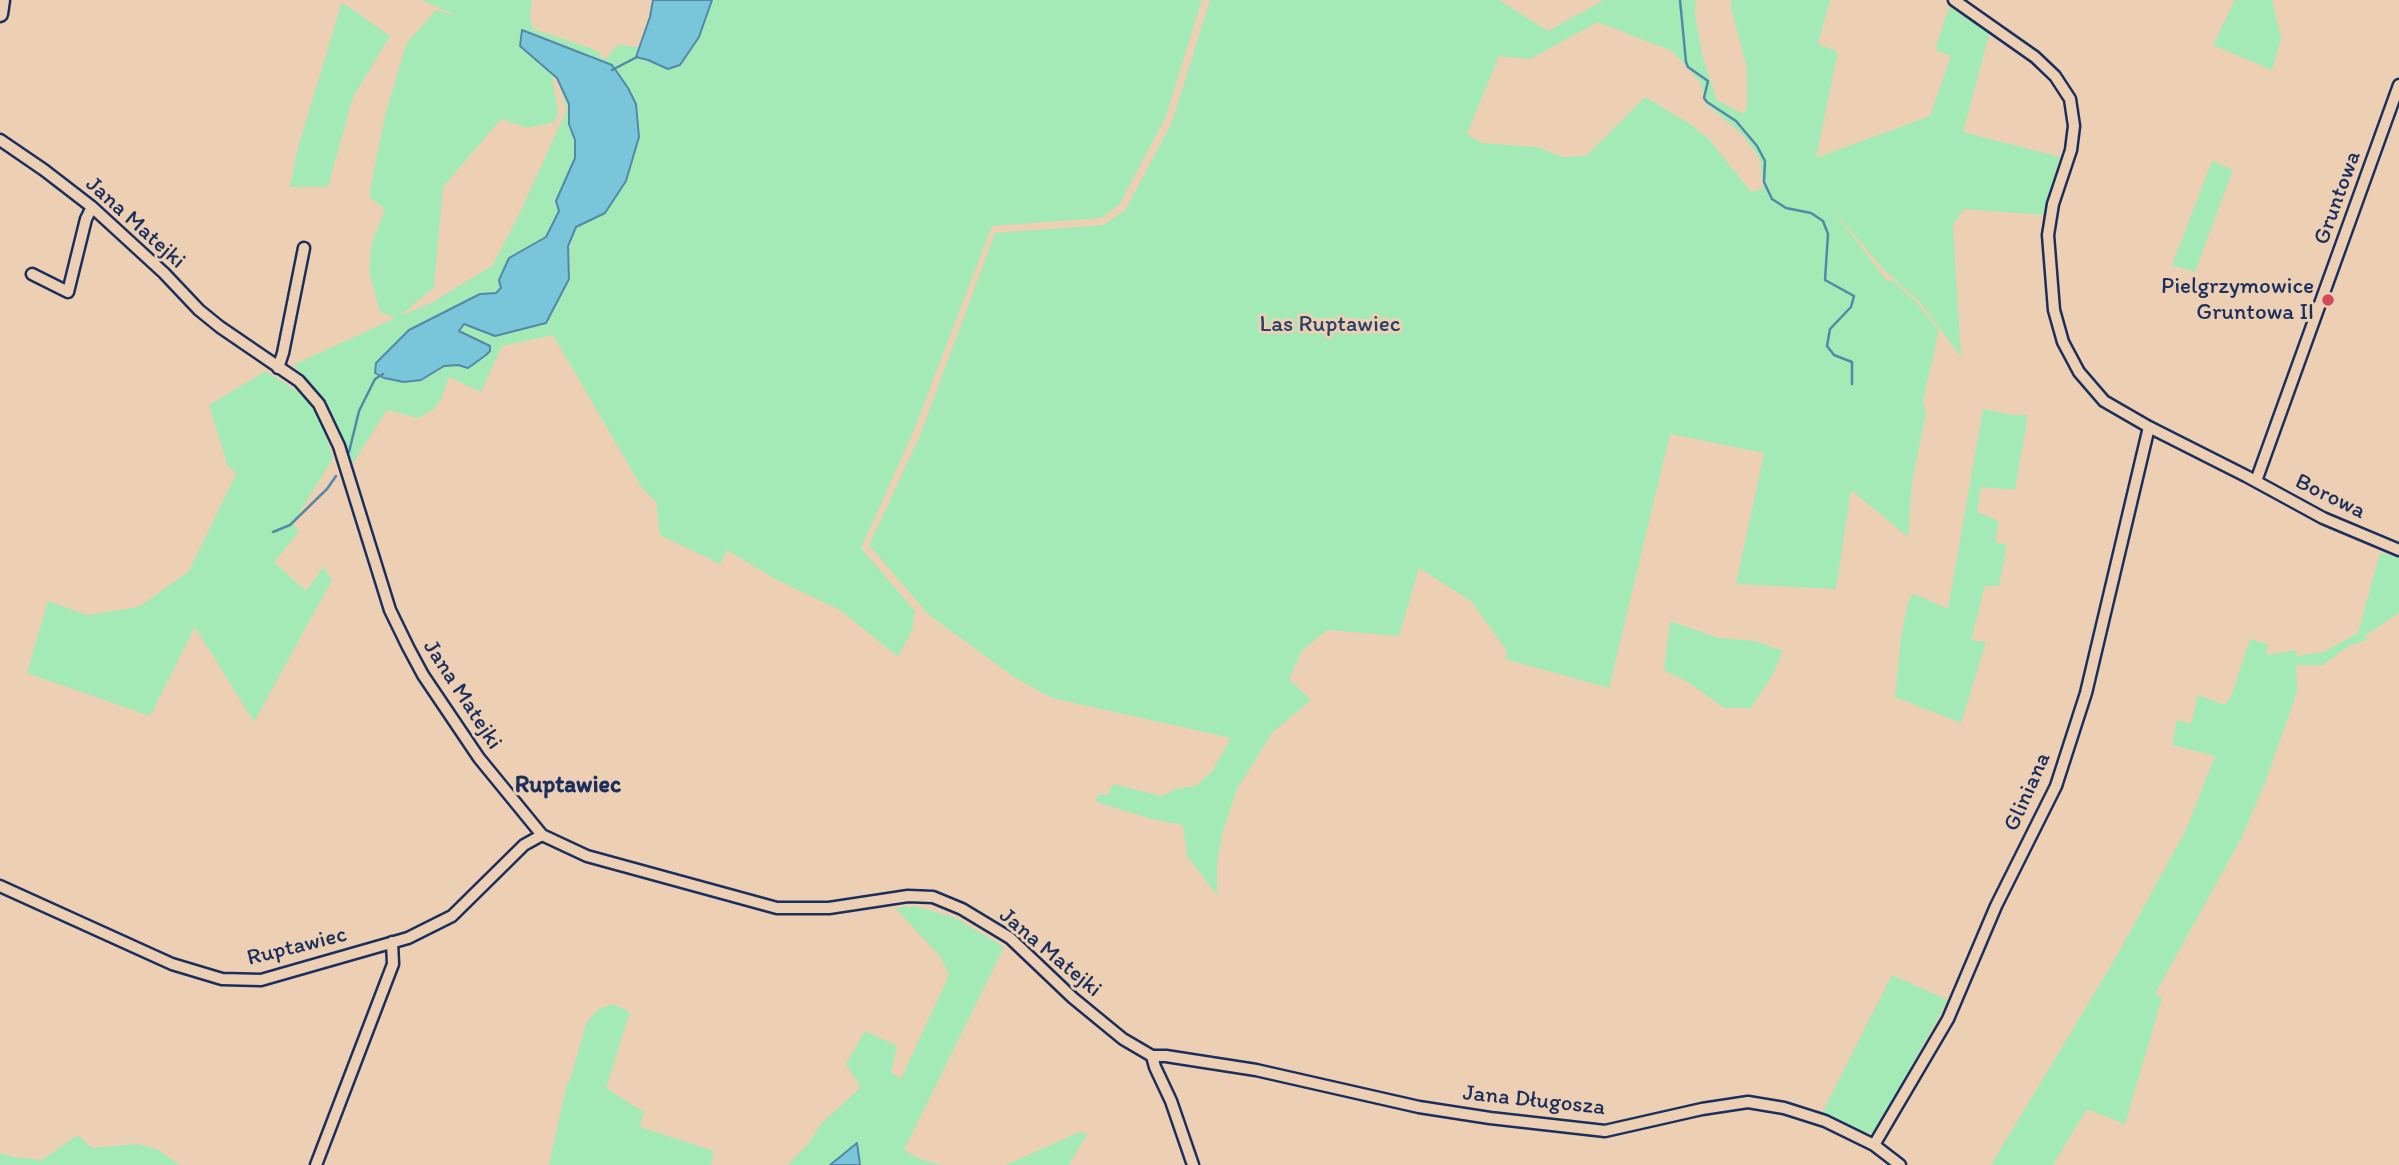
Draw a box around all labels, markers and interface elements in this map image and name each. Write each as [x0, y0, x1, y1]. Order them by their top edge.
street label: Gruntowa [2308, 147, 2368, 249]
street label: Jana Matejki [79, 171, 191, 275]
place label: Pielgrzymowice Gruntowa II [2161, 273, 2314, 327]
marker: Pielgrzymowice Gruntowa II [2320, 292, 2336, 308]
park label: Las Ruptawiec [1260, 311, 1400, 339]
street label: Borowa [2290, 468, 2370, 526]
street label: Jana Matejki [416, 635, 508, 755]
street label: Gliniana [1998, 748, 2058, 836]
district label: Ruptawiec [515, 772, 621, 800]
street label: Jana Matejki [993, 902, 1107, 1004]
street label: Ruptawiec [244, 921, 350, 973]
street label: Jana Długosza [1461, 1080, 1607, 1122]

